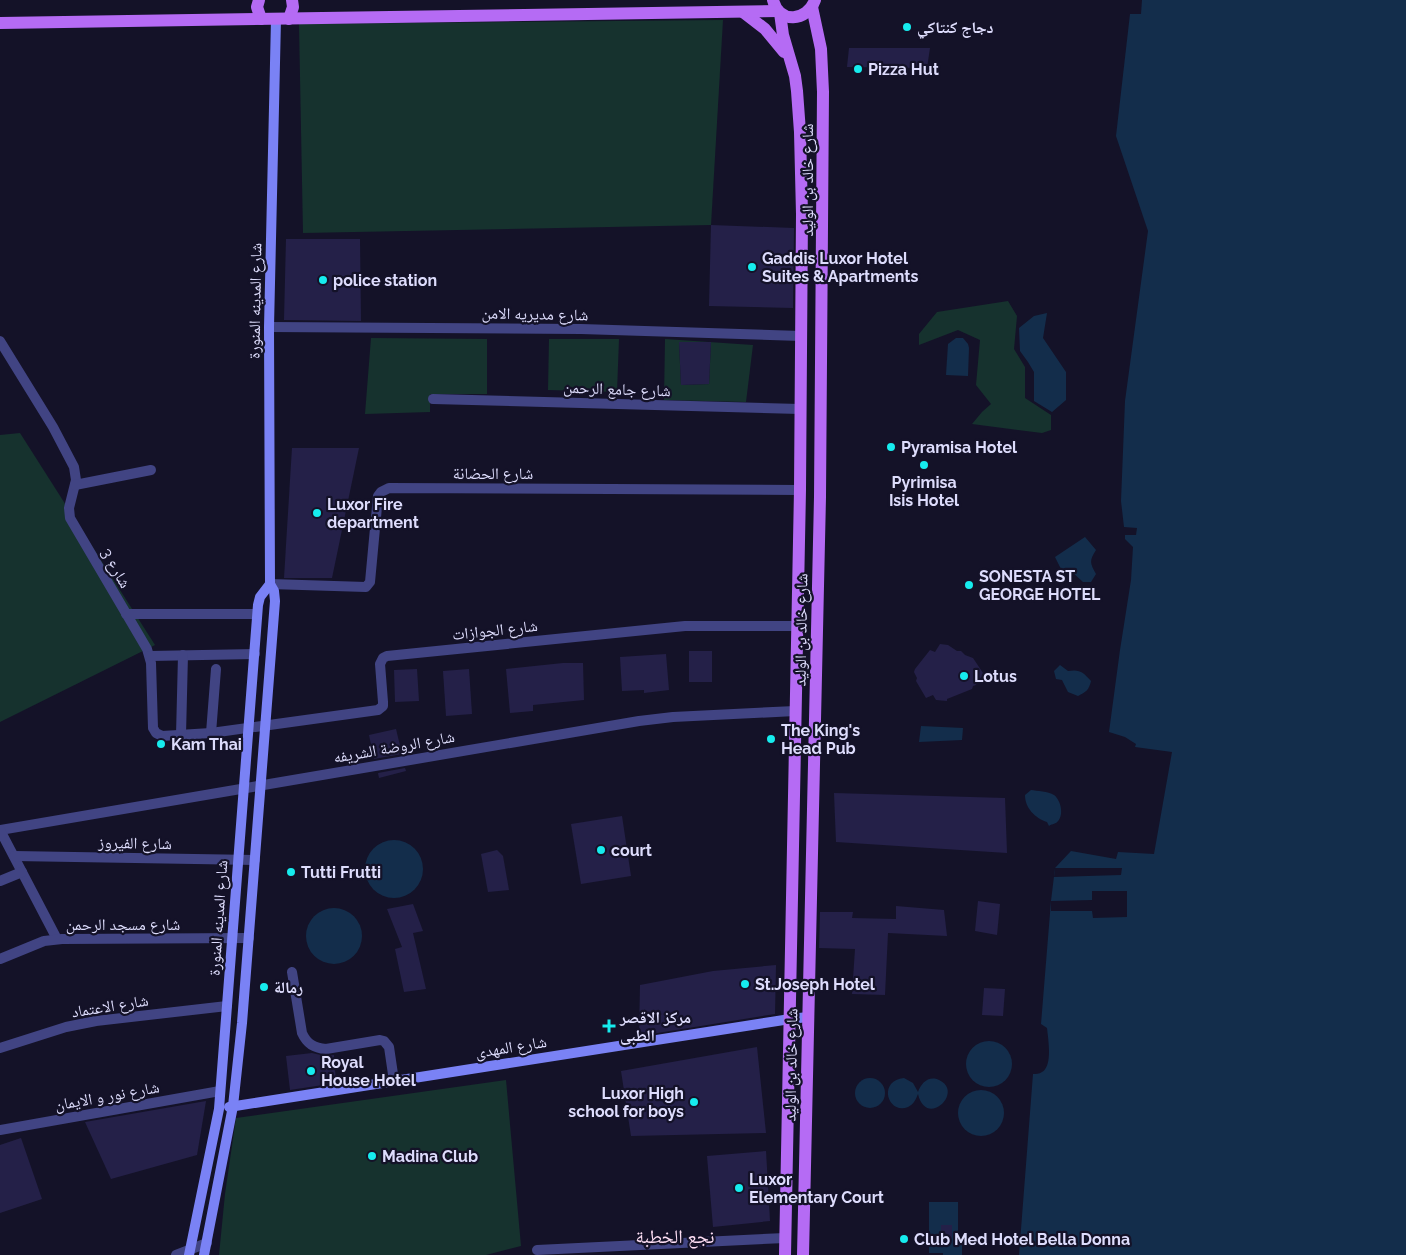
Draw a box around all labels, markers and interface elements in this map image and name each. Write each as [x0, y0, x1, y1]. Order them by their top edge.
place label: دجاج كنتاكي [917, 18, 994, 39]
marker: دجاج كنتاكي [901, 21, 913, 33]
place label: Pizza Hut [868, 60, 939, 79]
marker: Pizza Hut [852, 63, 864, 75]
street label: شارع خالد بن الوليد [798, 123, 818, 237]
street label: شارع المدينه المنورة [244, 243, 267, 359]
place label: Gaddis Luxor Hotel Suites & Apartments [762, 249, 919, 286]
marker: Gaddis Luxor Hotel Suites & Apartments [746, 261, 758, 273]
place label: police station [333, 271, 437, 290]
marker: police station [317, 274, 329, 286]
street label: شارع مديريه الامن [481, 304, 589, 325]
street label: شارع جامع الرحمن [563, 378, 671, 401]
place label: Pyramisa Hotel [901, 438, 1018, 457]
marker: Pyramisa Hotel [885, 441, 897, 453]
marker: Pyrimisa Isis Hotel [918, 459, 930, 471]
street label: شارع الحضانة [453, 464, 533, 484]
place label: Pyrimisa Isis Hotel [889, 473, 960, 510]
place label: Luxor Fire department [327, 495, 419, 532]
marker: Luxor Fire department [311, 507, 323, 519]
street label: شارع 3 [96, 545, 135, 592]
place label: SONESTA ST GEORGE HOTEL [979, 567, 1101, 604]
street label: شارع خالد بن الوليد [791, 573, 812, 687]
marker: SONESTA ST GEORGE HOTEL [963, 579, 975, 591]
street label: شارع الجوازات [451, 616, 539, 645]
place label: Lotus [974, 667, 1017, 686]
marker: Lotus [958, 670, 970, 682]
place label: The King's Head Pub [781, 721, 860, 758]
street label: شارع الروضة الشريفه [332, 727, 456, 768]
marker: The King's Head Pub [765, 733, 777, 745]
place label: Kam Thai [171, 735, 242, 754]
marker: Kam Thai [155, 738, 167, 750]
street label: شارع الفيروز [97, 833, 172, 854]
place label: court [611, 841, 652, 860]
marker: court [595, 844, 607, 856]
street label: شارع المدينه المنورة [204, 859, 233, 977]
place label: Tutti Frutti [301, 863, 381, 882]
marker: Tutti Frutti [285, 866, 297, 878]
street label: شارع مسجد الرحمن [66, 915, 180, 935]
place label: St.Joseph Hotel [755, 975, 876, 994]
place label: رمالة [274, 978, 303, 997]
marker: St.Joseph Hotel [739, 978, 751, 990]
marker: رمالة [258, 981, 270, 993]
street label: شارع الاعتماد [70, 991, 150, 1022]
place label: مركز الاقصر الطبى [619, 1008, 691, 1045]
street label: شارع خالد بن الوليد [781, 1008, 802, 1122]
marker: مركز الاقصر الطبى [602, 1019, 616, 1033]
street label: شارع المهدى [474, 1032, 548, 1063]
place label: Royal House Hotel [321, 1053, 417, 1090]
marker: Royal House Hotel [305, 1065, 317, 1077]
street label: شارع نور و الايمان [53, 1077, 161, 1116]
place label: Luxor High school for boys [568, 1084, 684, 1121]
marker: Luxor High school for boys [688, 1096, 700, 1108]
place label: Madina Club [382, 1147, 478, 1166]
marker: Madina Club [366, 1150, 378, 1162]
place label: Luxor Elementary Court [749, 1170, 884, 1207]
marker: Luxor Elementary Court [733, 1182, 745, 1194]
district label: نجع الخطبة [635, 1225, 715, 1249]
place label: Club Med Hotel Bella Donna [914, 1230, 1130, 1249]
marker: Club Med Hotel Bella Donna [898, 1233, 910, 1245]

